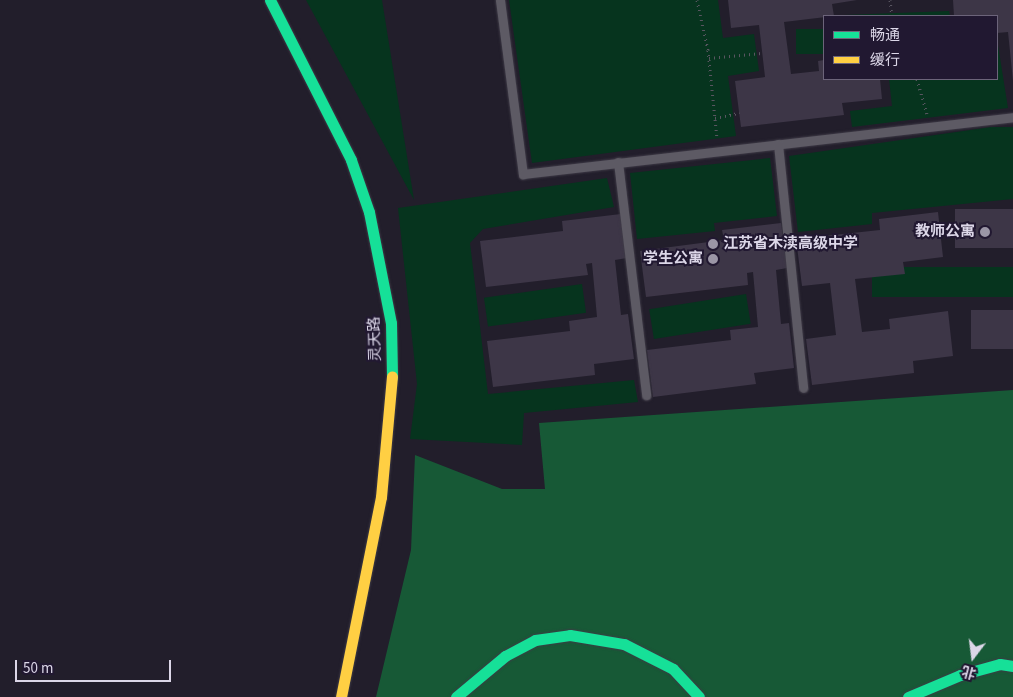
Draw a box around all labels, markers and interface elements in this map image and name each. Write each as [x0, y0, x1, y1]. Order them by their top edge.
legend [823, 15, 998, 80]
text: 畅通 [870, 25, 900, 46]
text: 缓行 [870, 50, 900, 71]
place label: 教师公寓 [915, 223, 975, 241]
marker: 教师公寓 [979, 226, 991, 238]
place label: 江苏省木渎高级中学 [723, 235, 858, 253]
marker: 江苏省木渎高级中学 [707, 238, 719, 250]
place label: 学生公寓 [643, 250, 703, 268]
marker: 学生公寓 [707, 253, 719, 265]
street label: 灵天路 [365, 316, 385, 362]
north arrow [948, 632, 998, 682]
scale bar [18, 650, 174, 682]
text: 50 m [23, 658, 53, 679]
text: 北 [960, 660, 978, 683]

